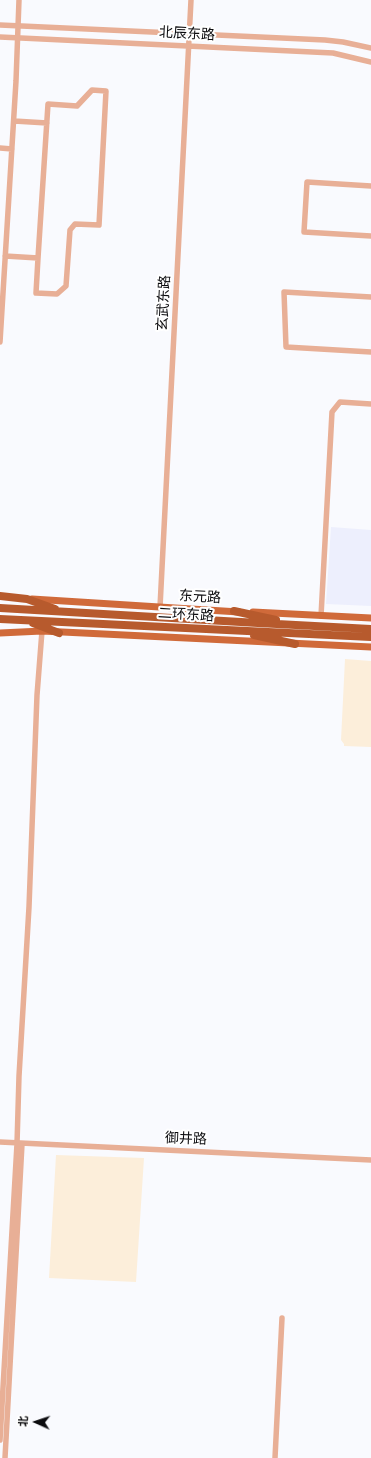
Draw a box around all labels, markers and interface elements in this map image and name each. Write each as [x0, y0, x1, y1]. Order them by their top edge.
street label: 北辰东路 [159, 24, 215, 44]
street label: 玄武东路 [154, 275, 174, 331]
street label: 东元路 [179, 588, 221, 606]
street label: 二环东路 [158, 605, 214, 625]
street label: 御井路 [165, 1130, 207, 1148]
north arrow [16, 1402, 56, 1442]
text: 北 [17, 1416, 30, 1427]

